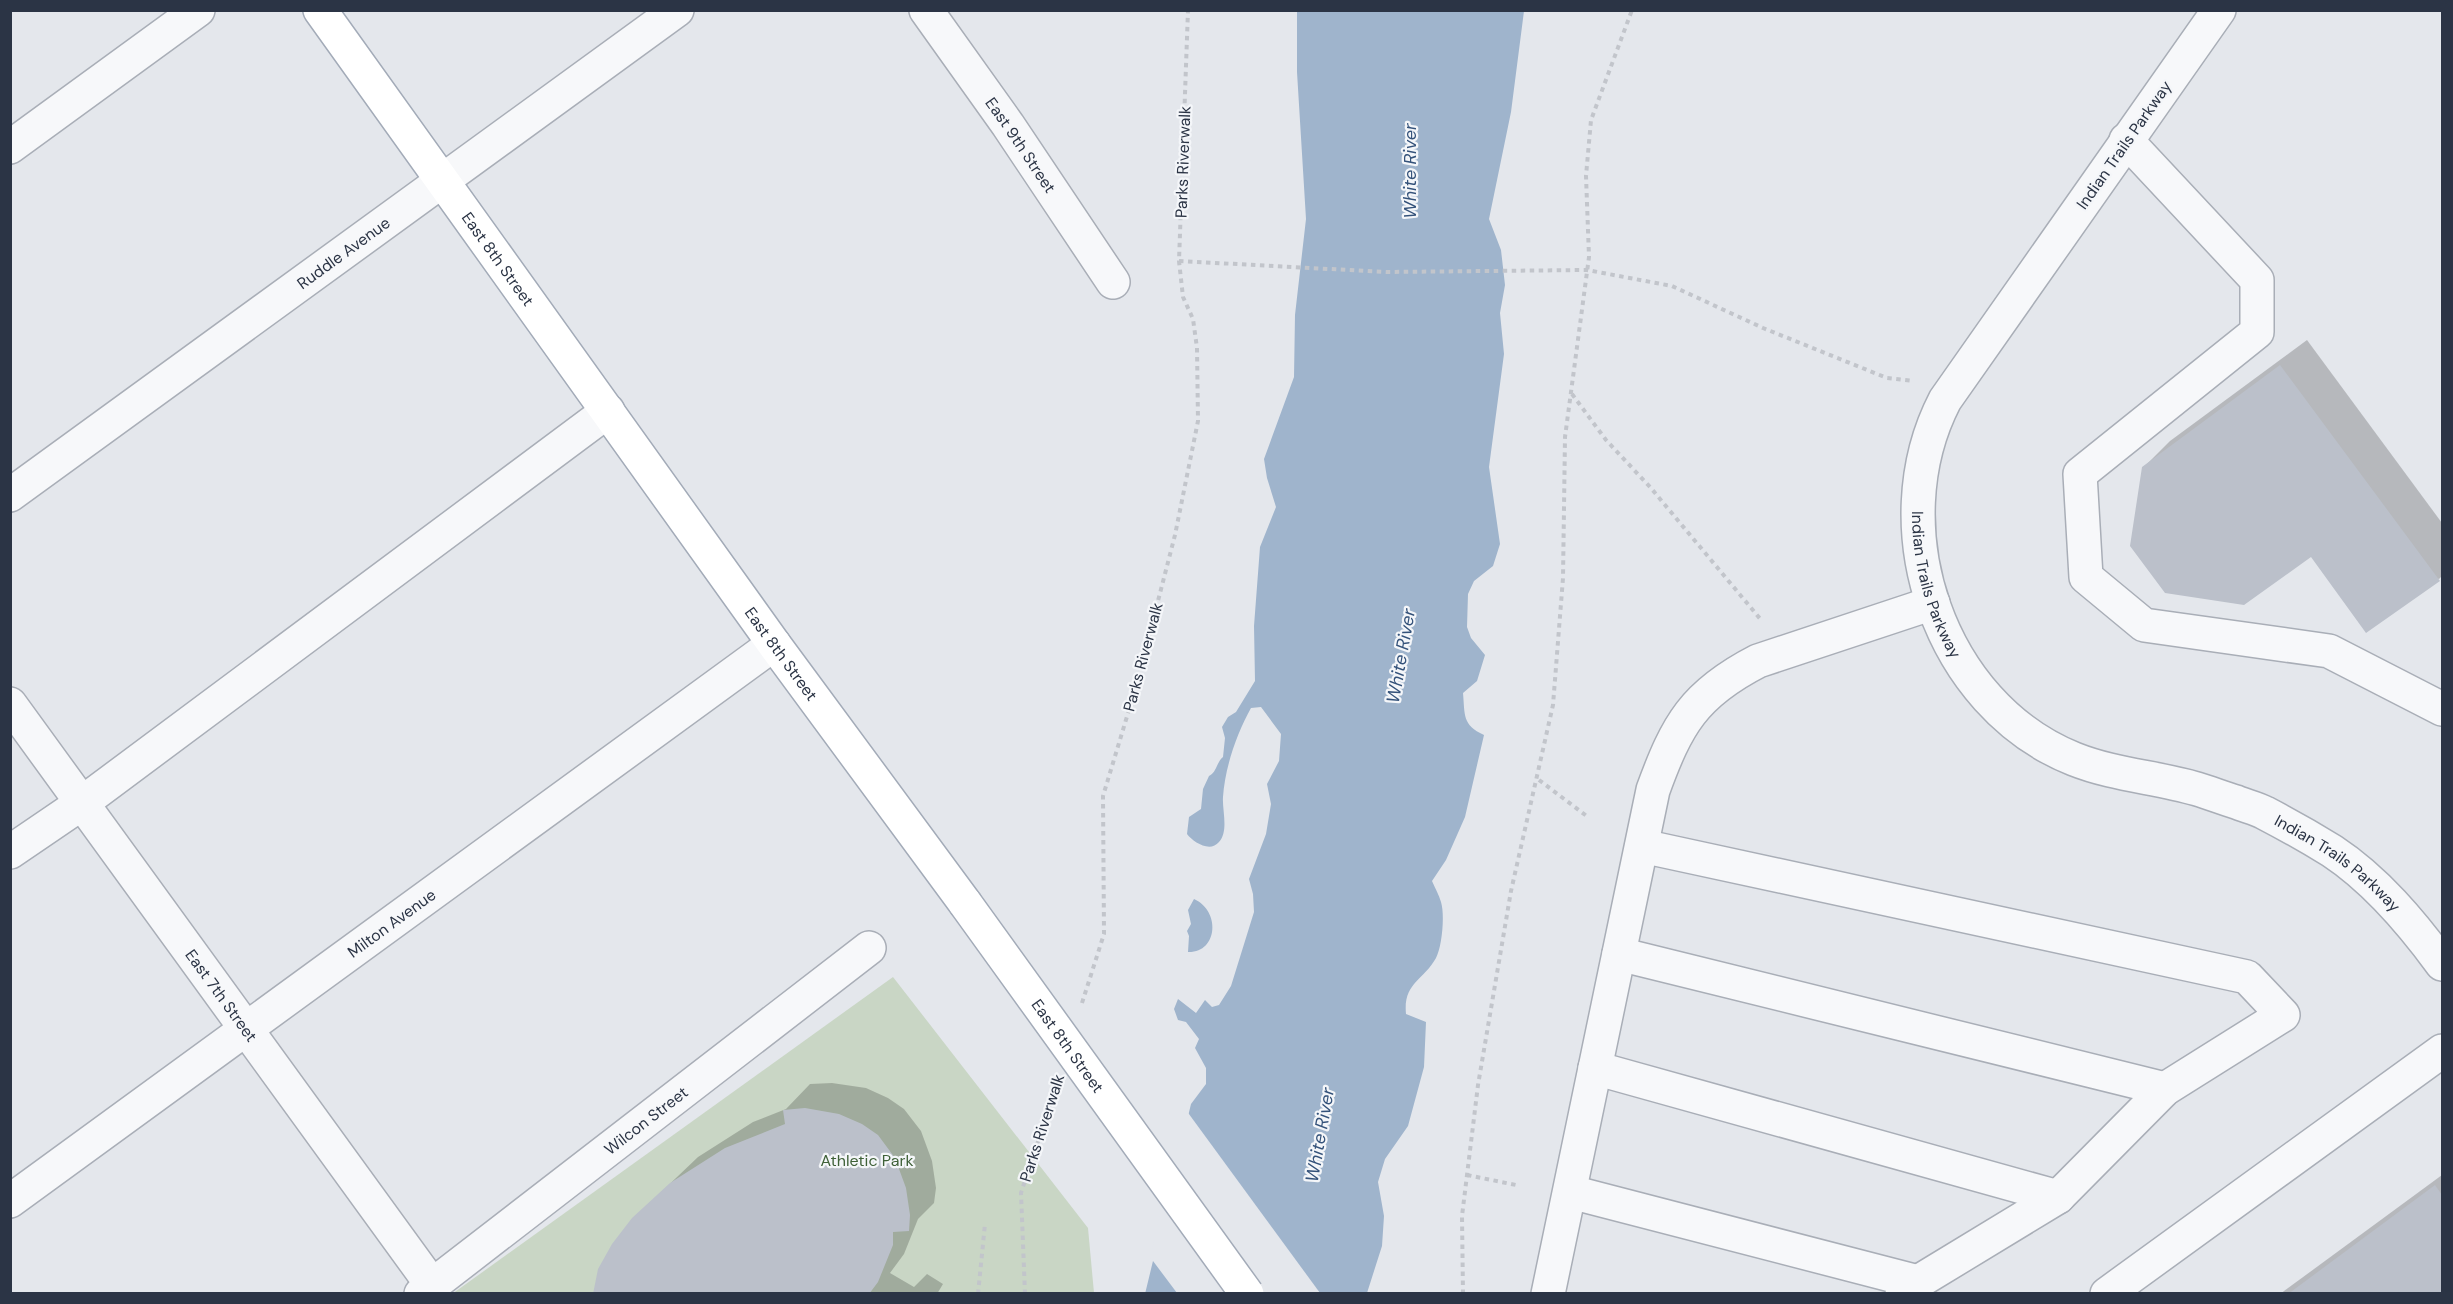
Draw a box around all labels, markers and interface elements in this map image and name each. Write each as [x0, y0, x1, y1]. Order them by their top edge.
street label: Indian Trails Parkway [2072, 77, 2176, 213]
street label: East 9th Street [981, 93, 1061, 197]
street label: Parks Riverwalk [1171, 106, 1195, 218]
water label: White River [1398, 122, 1422, 219]
street label: East 8th Street [457, 208, 539, 310]
street label: Ruddle Avenue [293, 212, 394, 294]
street label: Indian Trails Parkway [1908, 511, 1966, 662]
street label: Parks Riverwalk [1118, 600, 1168, 714]
street label: East 8th Street [740, 603, 823, 705]
water label: White River [1381, 606, 1421, 705]
street label: Indian Trails Parkway [2271, 810, 2406, 916]
street label: Milton Avenue [343, 884, 440, 962]
street label: East 7th Street [181, 945, 262, 1046]
street label: East 8th Street [1027, 995, 1109, 1097]
street label: Parks Riverwalk [1015, 1071, 1069, 1185]
street label: Wilcon Street [600, 1081, 692, 1159]
water label: White River [1300, 1085, 1340, 1184]
park label: Athletic Park [821, 1150, 913, 1171]

